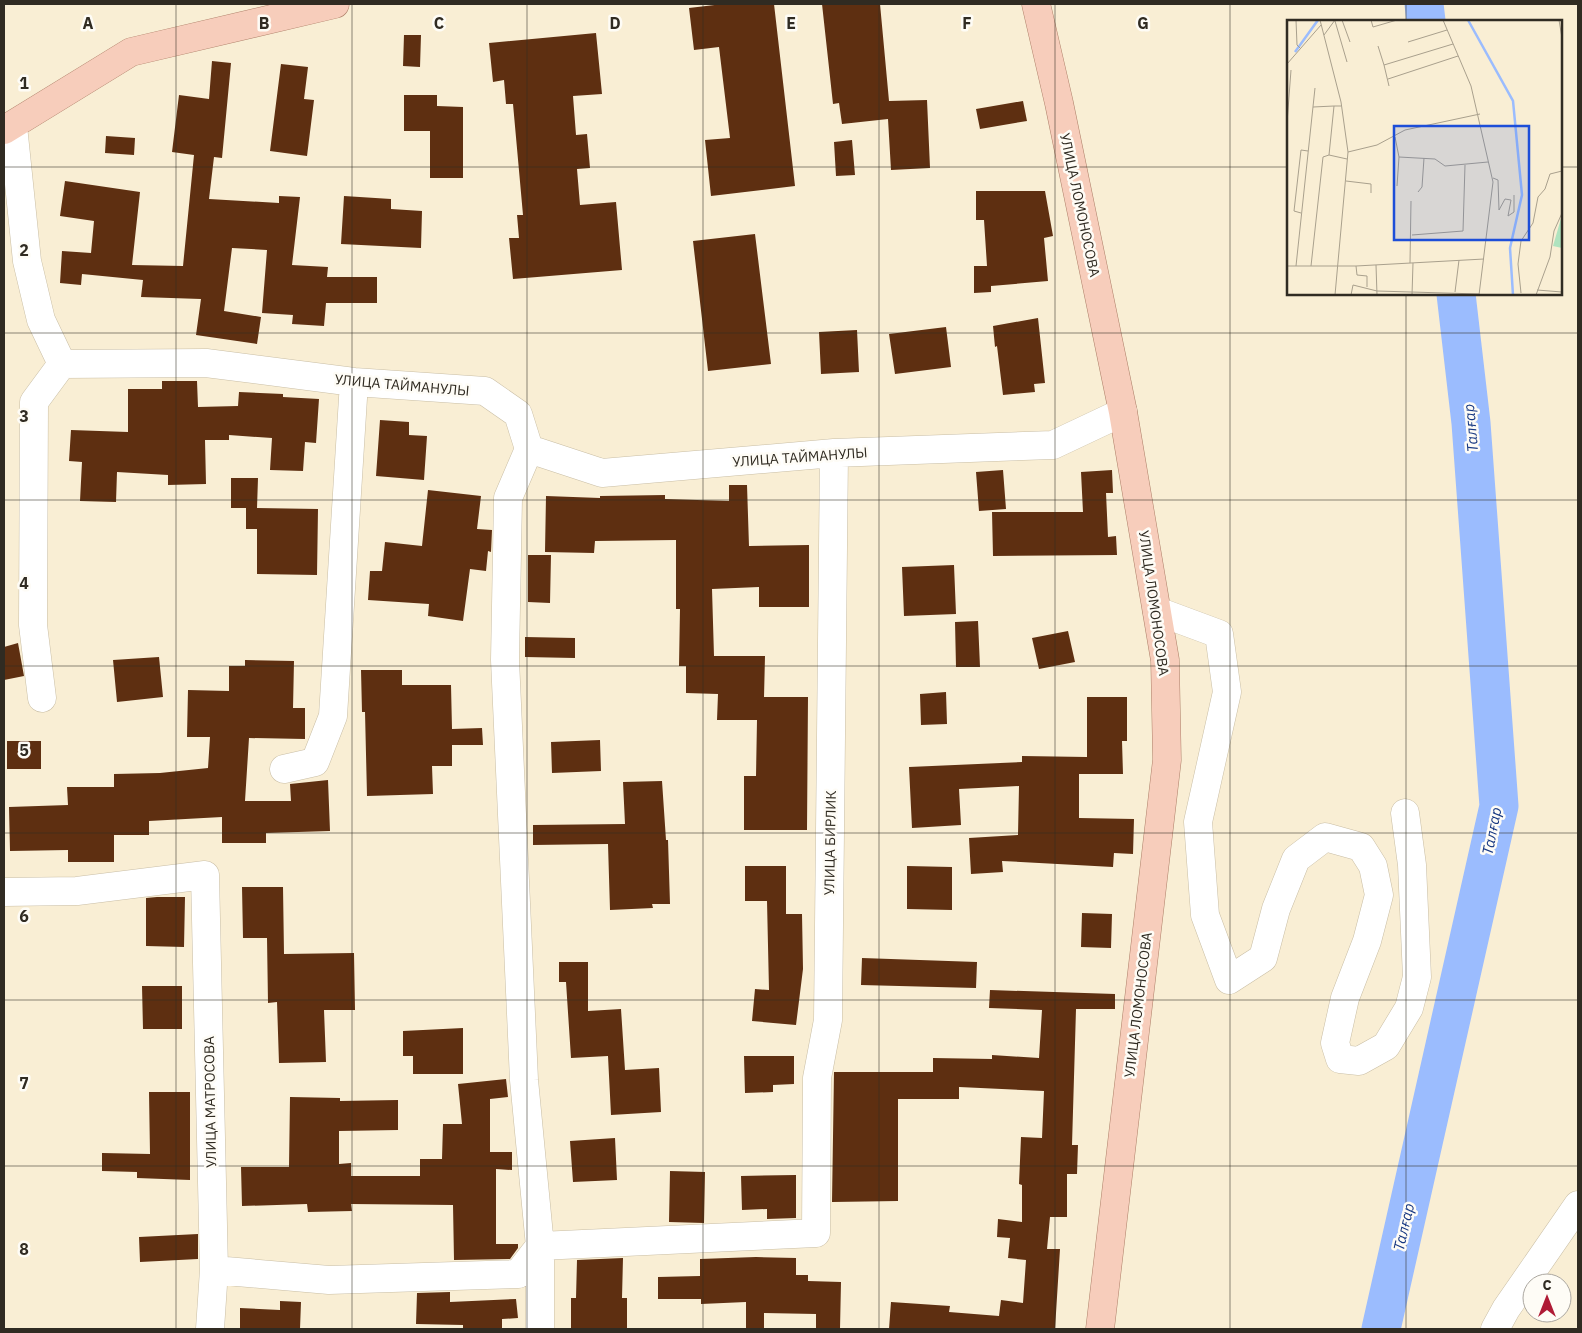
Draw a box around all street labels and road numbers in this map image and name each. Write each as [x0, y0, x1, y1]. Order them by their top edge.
street label: УЛИЦА ЛОМОНОСОВА [1056, 131, 1104, 279]
street label: УЛИЦА ТАЙМАНУЛЫ [334, 369, 470, 400]
street label: УЛИЦА ТАЙМАНУЛЫ [732, 442, 868, 471]
street label: УЛИЦА ЛОМОНОСОВА [1135, 529, 1173, 677]
street label: УЛИЦА БИРЛИК [820, 790, 840, 896]
street label: УЛИЦА ЛОМОНОСОВА [1120, 931, 1156, 1079]
street label: УЛИЦА МАТРОСОВА [200, 1036, 220, 1168]

